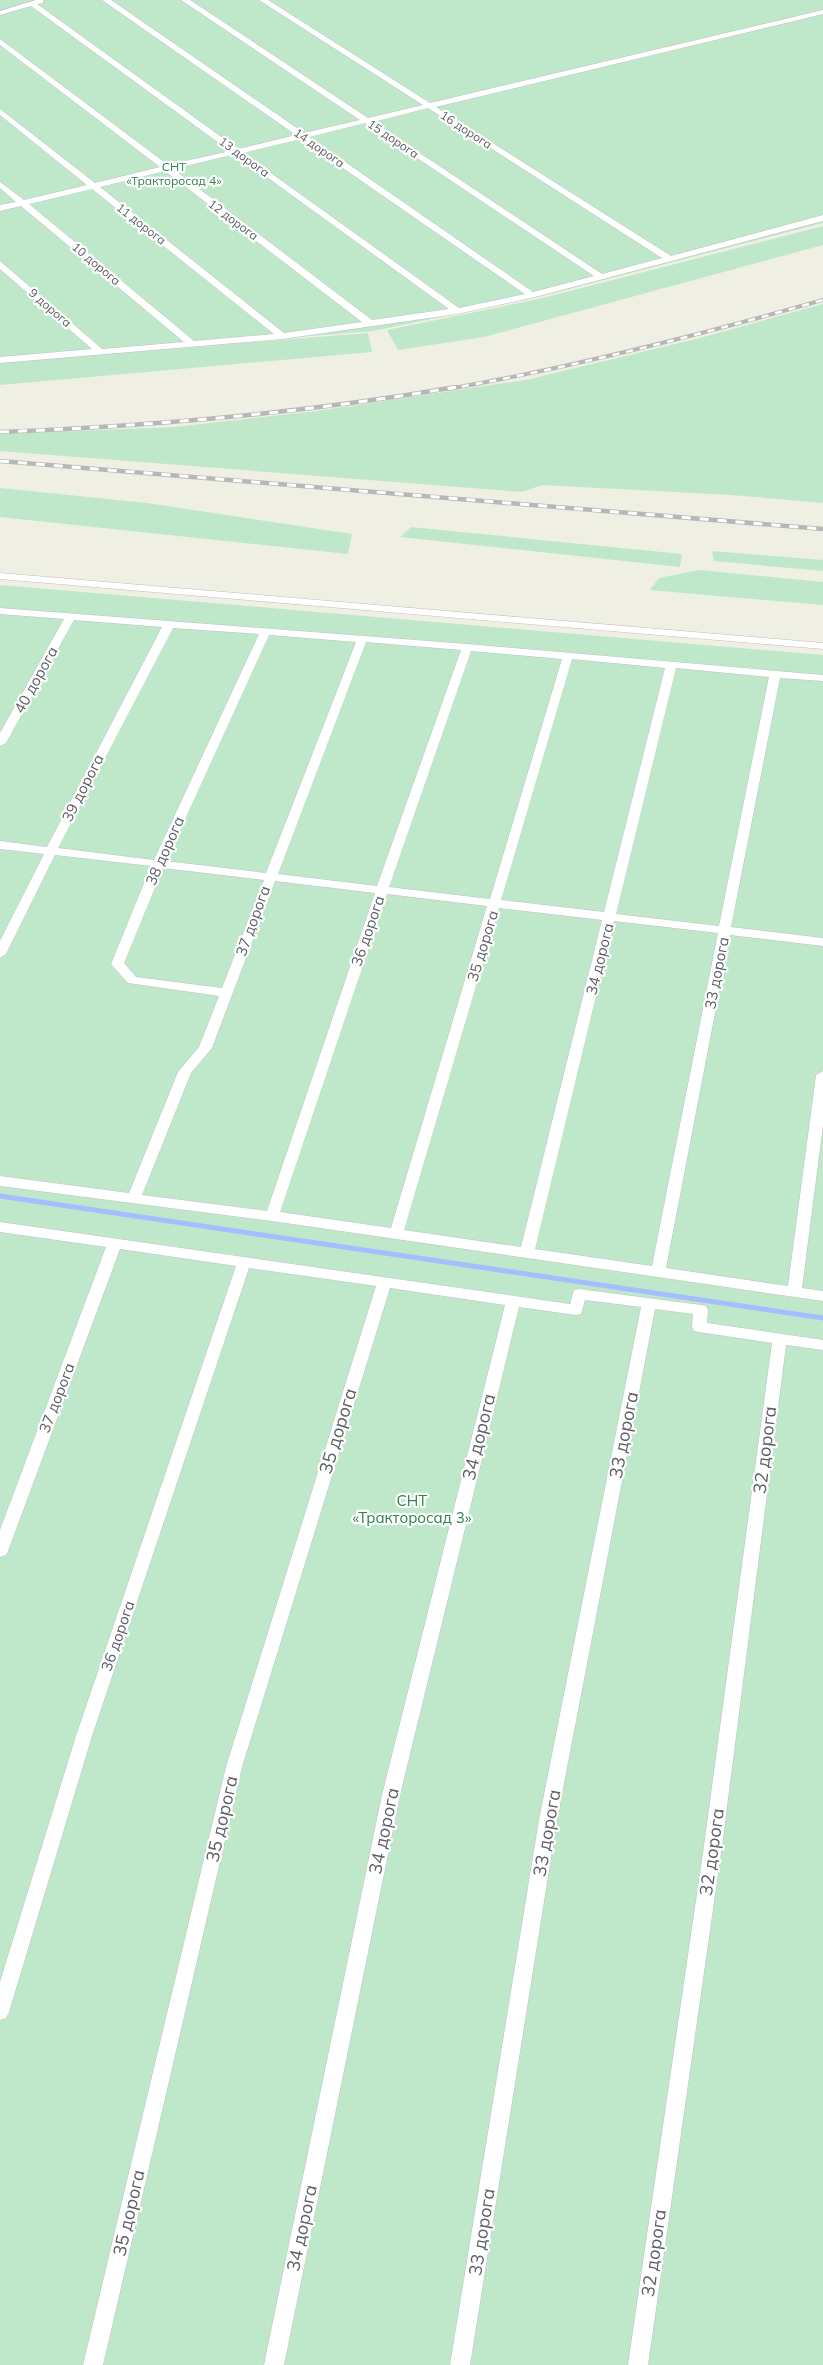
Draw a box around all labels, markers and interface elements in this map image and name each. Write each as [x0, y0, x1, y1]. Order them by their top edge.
street label: 16 дорога [438, 107, 495, 152]
street label: 15 дорога [365, 116, 422, 161]
street label: 14 дорога [291, 125, 348, 171]
street label: 13 дорога [216, 133, 272, 180]
park label: СНТ «Тракторосад 4» [126, 159, 222, 188]
street label: 12 дорога [205, 196, 261, 243]
street label: 11 дорога [114, 200, 169, 248]
street label: 10 дорога [69, 239, 124, 288]
street label: 9 дорога [26, 285, 75, 330]
street label: 40 дорога [9, 643, 62, 716]
street label: 39 дорога [57, 751, 108, 825]
street label: 38 дорога [141, 813, 188, 888]
street label: 37 дорога [231, 883, 274, 959]
street label: 36 дорога [347, 893, 388, 969]
street label: 35 дорога [463, 908, 502, 984]
street label: 34 дорога [581, 921, 618, 997]
street label: 33 дорога [700, 935, 733, 1011]
street label: 37 дорога [35, 1360, 79, 1436]
street label: 35 дорога [314, 1385, 361, 1476]
street label: 33 дорога [604, 1389, 643, 1480]
street label: 34 дорога [457, 1391, 500, 1482]
street label: 32 дорога [748, 1405, 781, 1495]
park label: СНТ «Тракторосад 3» [353, 1491, 472, 1527]
street label: 36 дорога [97, 1598, 138, 1674]
street label: 35 дорога [200, 1773, 243, 1864]
street label: 34 дорога [363, 1785, 404, 1876]
street label: 33 дорога [528, 1788, 565, 1878]
street label: 32 дорога [694, 1807, 729, 1897]
street label: 35 дорога [107, 2167, 150, 2258]
street label: 34 дорога [281, 2182, 322, 2273]
street label: 33 дорога [463, 2187, 500, 2277]
street label: 32 дорога [636, 2208, 671, 2298]

